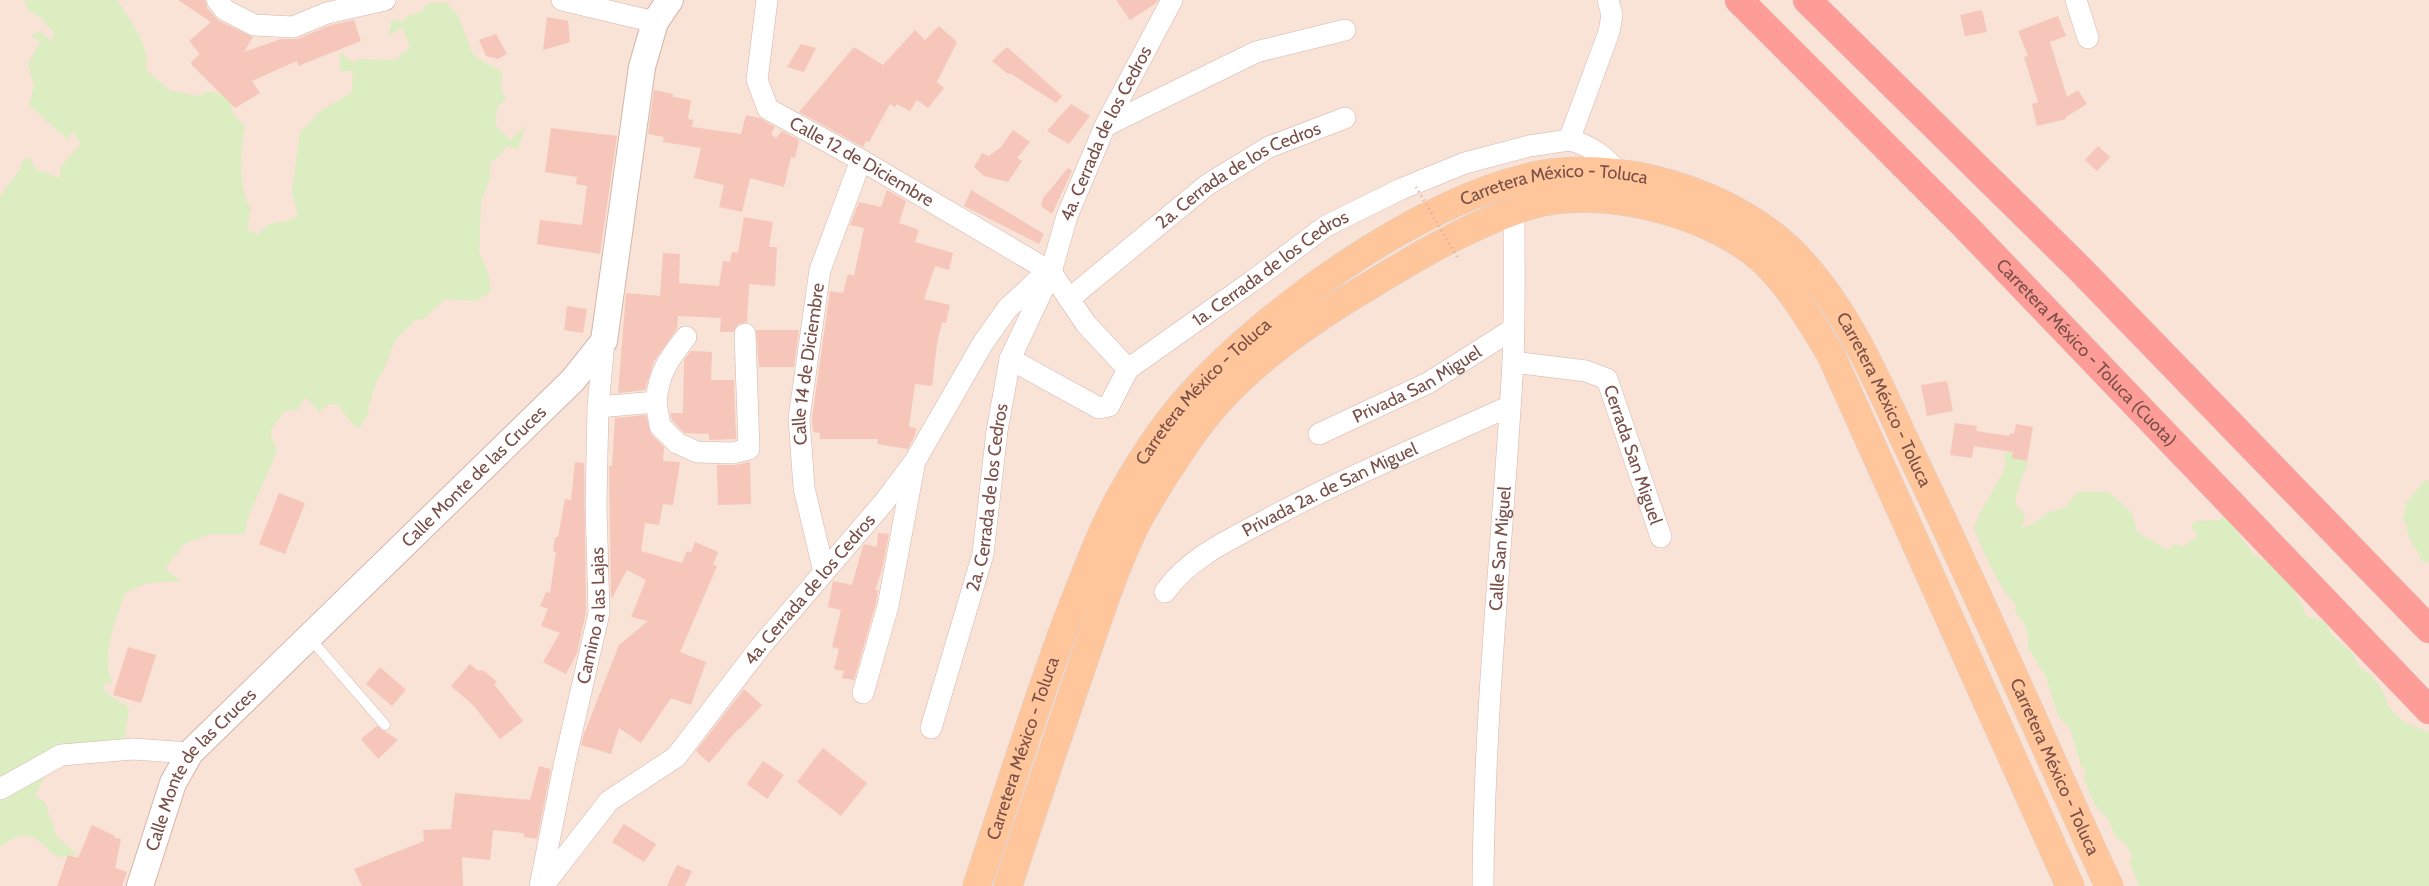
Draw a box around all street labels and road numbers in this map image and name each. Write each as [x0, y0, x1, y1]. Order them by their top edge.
street label: 4a. Cerrada de los Cedros [1055, 42, 1156, 225]
street label: Calle 12 de Diciembre [786, 112, 938, 211]
street label: 2a. Cerrada de los Cedros [1151, 117, 1324, 234]
street label: Carretera México - Toluca [1457, 160, 1650, 211]
street label: 1a. Cerrada de los Cedros [1188, 206, 1352, 331]
street label: Carretera México - Toluca (Cuota) [1991, 254, 2181, 451]
street label: Calle 14 de Diciembre [788, 282, 829, 446]
street label: Carretera México - Toluca [1831, 308, 1936, 491]
street label: Carretera México - Toluca [1131, 313, 1276, 469]
street label: Privada San Miguel [1349, 340, 1486, 428]
street label: Cerrada San Miguel [1599, 382, 1667, 528]
street label: Calle Monte de las Cruces [397, 401, 551, 552]
street label: 2a. Cerrada de los Cedros [961, 402, 1013, 594]
street label: Privada 2a. de San Miguel [1239, 437, 1422, 542]
street label: Calle San Miguel [1485, 485, 1516, 612]
street label: 4a. Cerrada de los Cedros [739, 510, 880, 670]
street label: Camino a las Lajas [572, 547, 610, 686]
street label: Carretera México - Toluca [982, 654, 1064, 843]
street label: Carretera México - Toluca [2005, 675, 2104, 859]
street label: Calle Monte de las Cruces [141, 684, 261, 854]

